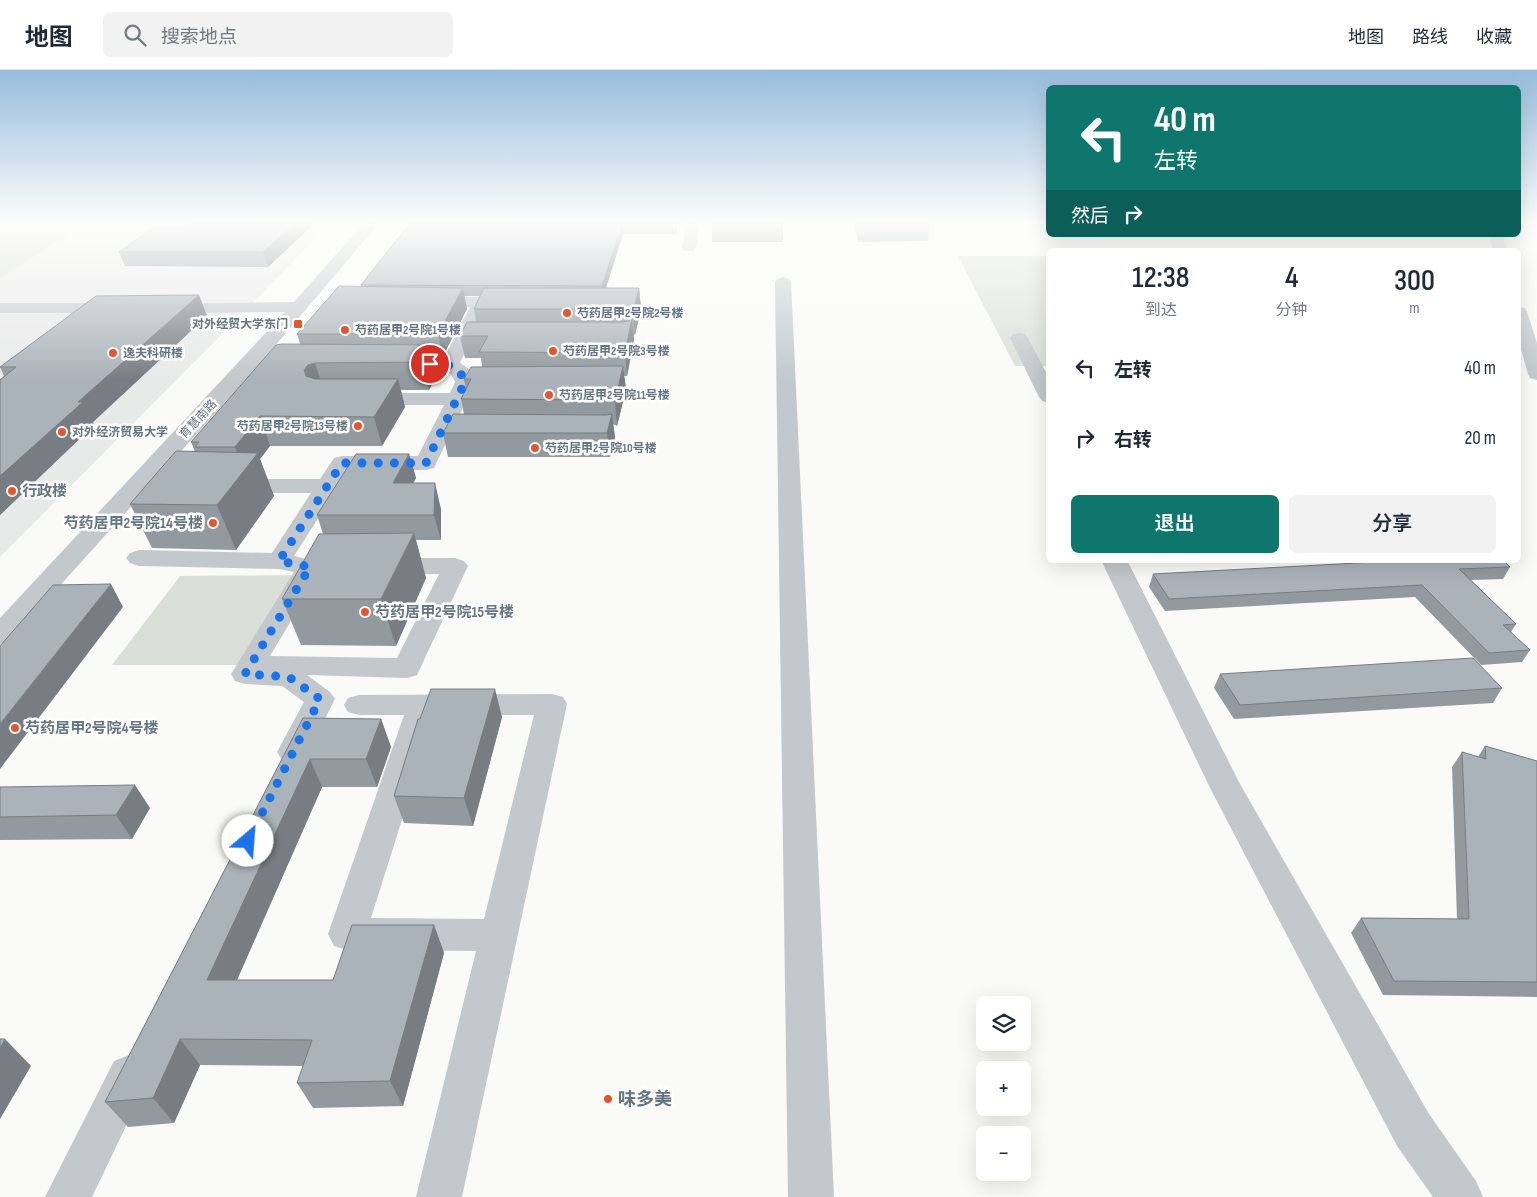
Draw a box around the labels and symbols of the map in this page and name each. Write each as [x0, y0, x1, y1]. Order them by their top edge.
place label: 芍药居甲2号院2号楼 [577, 306, 684, 321]
marker: 芍药居甲2号院2号楼 [561, 307, 573, 319]
place label: 对外经贸大学东门 [192, 317, 288, 332]
marker: 对外经贸大学东门 [292, 318, 304, 330]
place label: 芍药居甲2号院1号楼 [355, 323, 461, 338]
marker: 芍药居甲2号院1号楼 [339, 324, 351, 336]
pin [409, 343, 451, 385]
place label: 芍药居甲2号院3号楼 [563, 344, 670, 359]
marker: 芍药居甲2号院3号楼 [547, 345, 559, 357]
place label: 逸夫科研楼 [123, 346, 183, 361]
marker: 逸夫科研楼 [107, 347, 119, 359]
place label: 芍药居甲2号院11号楼 [559, 388, 670, 403]
marker: 芍药居甲2号院11号楼 [543, 389, 555, 401]
street label: 育慧南路 [177, 397, 220, 442]
place label: 芍药居甲2号院13号楼 [237, 419, 348, 434]
marker: 芍药居甲2号院13号楼 [352, 420, 364, 432]
place label: 对外经济贸易大学 [72, 425, 168, 440]
marker: 对外经济贸易大学 [56, 426, 68, 438]
place label: 芍药居甲2号院10号楼 [545, 441, 657, 456]
marker: 芍药居甲2号院10号楼 [529, 442, 541, 454]
place label: 行政楼 [22, 482, 67, 501]
marker: 行政楼 [6, 485, 18, 497]
place label: 芍药居甲2号院14号楼 [63, 514, 203, 533]
marker: 芍药居甲2号院14号楼 [207, 517, 219, 529]
place label: 芍药居甲2号院15号楼 [375, 603, 514, 622]
marker: 芍药居甲2号院15号楼 [359, 606, 371, 618]
place label: 芍药居甲2号院4号楼 [25, 719, 159, 738]
marker: 芍药居甲2号院4号楼 [9, 722, 21, 734]
position arrow [221, 814, 273, 866]
place label: 味多美 [618, 1089, 672, 1110]
marker: 味多美 [602, 1093, 614, 1105]

